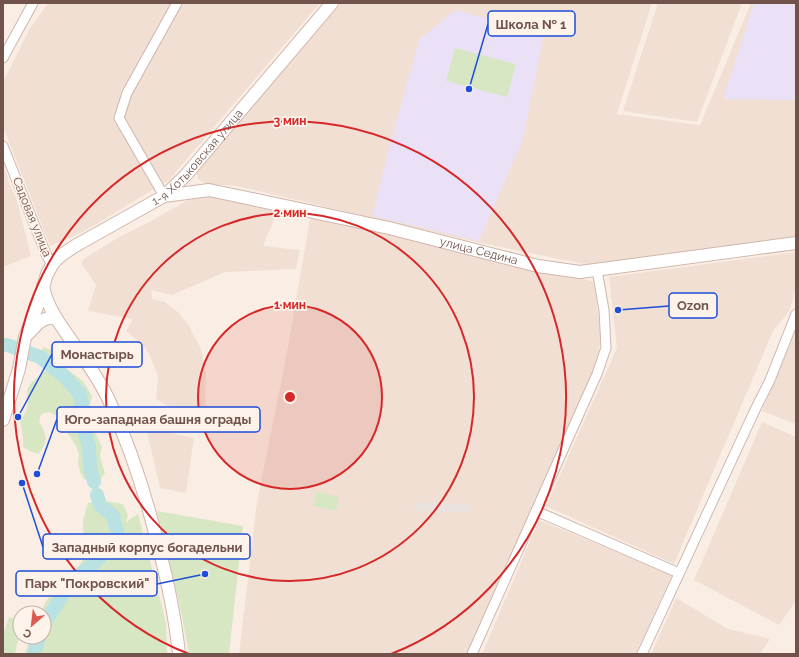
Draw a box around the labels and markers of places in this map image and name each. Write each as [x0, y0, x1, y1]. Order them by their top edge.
callout: Школа № 1 [488, 11, 575, 36]
callout: Ozon [669, 293, 717, 318]
callout: Монастырь [52, 342, 142, 367]
centre of rings [283, 390, 297, 404]
callout: Юго-западная башня ограды [57, 407, 260, 432]
callout: Западный корпус богадельни [43, 534, 250, 559]
callout: Парк "Покровский" [16, 571, 157, 596]

